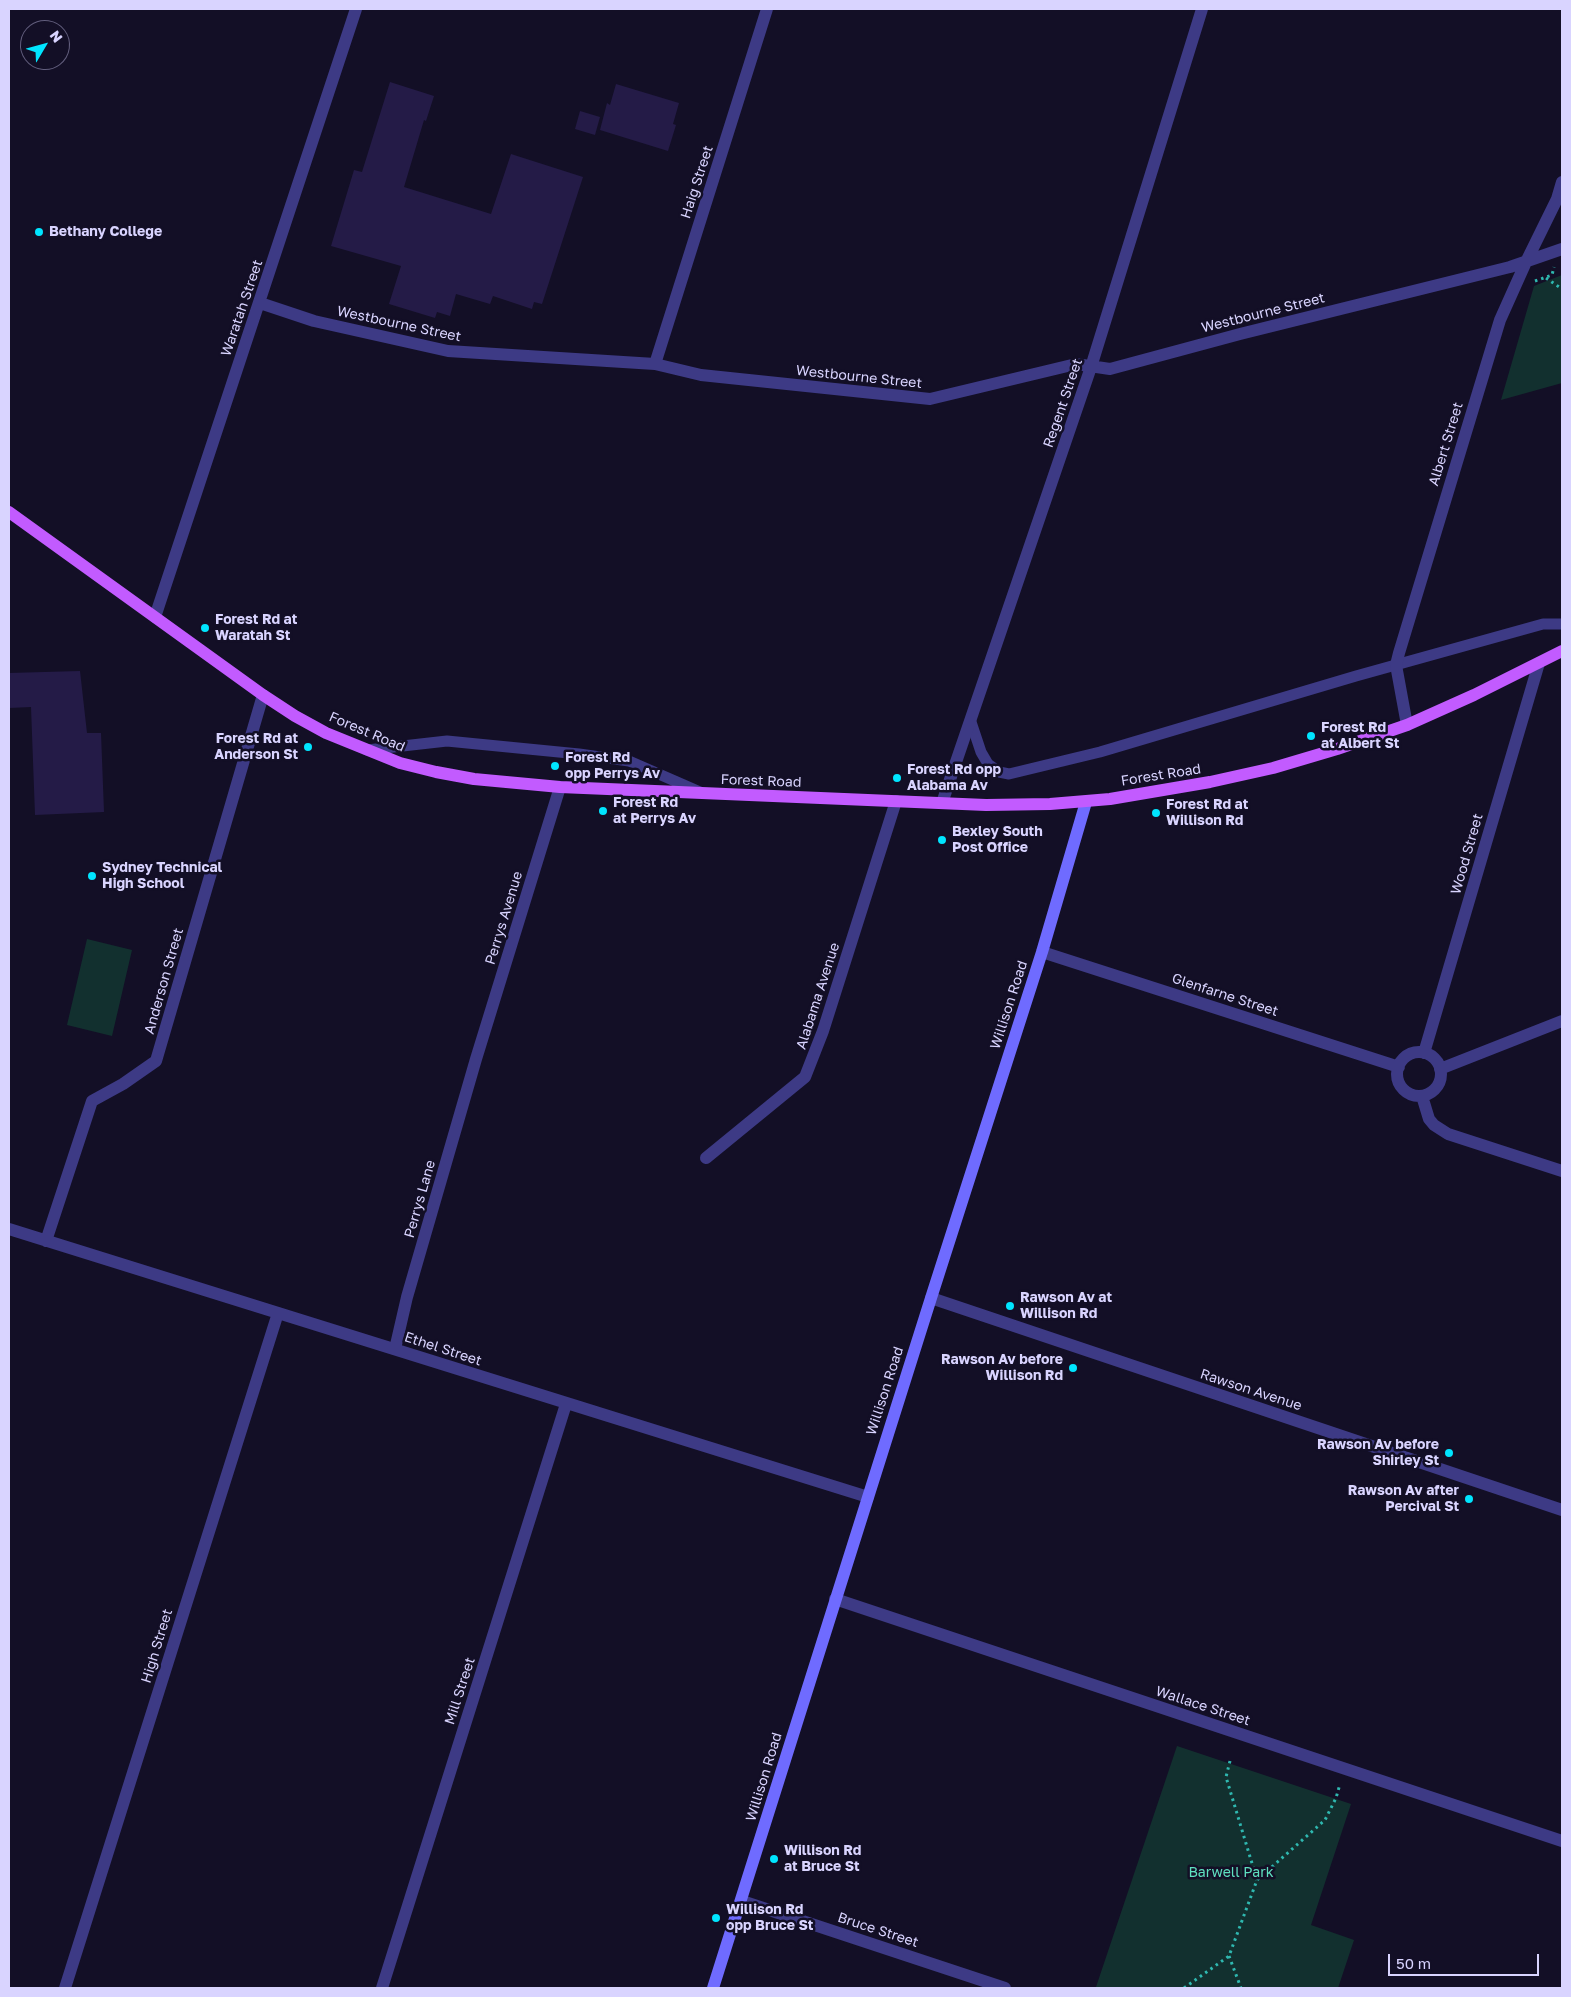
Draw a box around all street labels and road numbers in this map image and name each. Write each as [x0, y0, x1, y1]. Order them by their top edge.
street label: Haig Street [677, 143, 717, 221]
street label: Waratah Street [218, 258, 266, 358]
street label: Westbourne Street [1200, 290, 1326, 336]
street label: Westbourne Street [335, 303, 463, 345]
street label: Regent Street [1040, 356, 1086, 450]
street label: Westbourne Street [795, 362, 923, 392]
street label: Albert Street [1425, 400, 1467, 488]
street label: Forest Road [327, 708, 407, 756]
street label: Forest Road [1120, 760, 1202, 790]
street label: Forest Road [720, 771, 802, 791]
street label: Wood Street [1447, 812, 1487, 896]
street label: Perrys Avenue [482, 869, 526, 967]
street label: Anderson Street [141, 926, 187, 1036]
street label: Alabama Avenue [793, 941, 843, 1051]
street label: Willison Road [987, 959, 1031, 1051]
street label: Glenfarne Street [1170, 970, 1280, 1020]
street label: Perrys Lane [401, 1158, 439, 1240]
street label: Ethel Street [402, 1329, 484, 1369]
street label: Willison Road [863, 1345, 907, 1437]
street label: Rawson Avenue [1198, 1366, 1304, 1414]
street label: High Street [138, 1607, 176, 1685]
street label: Mill Street [441, 1655, 479, 1727]
street label: Wallace Street [1154, 1683, 1252, 1729]
street label: Willison Road [742, 1730, 786, 1824]
street label: Bruce Street [835, 1909, 921, 1951]

